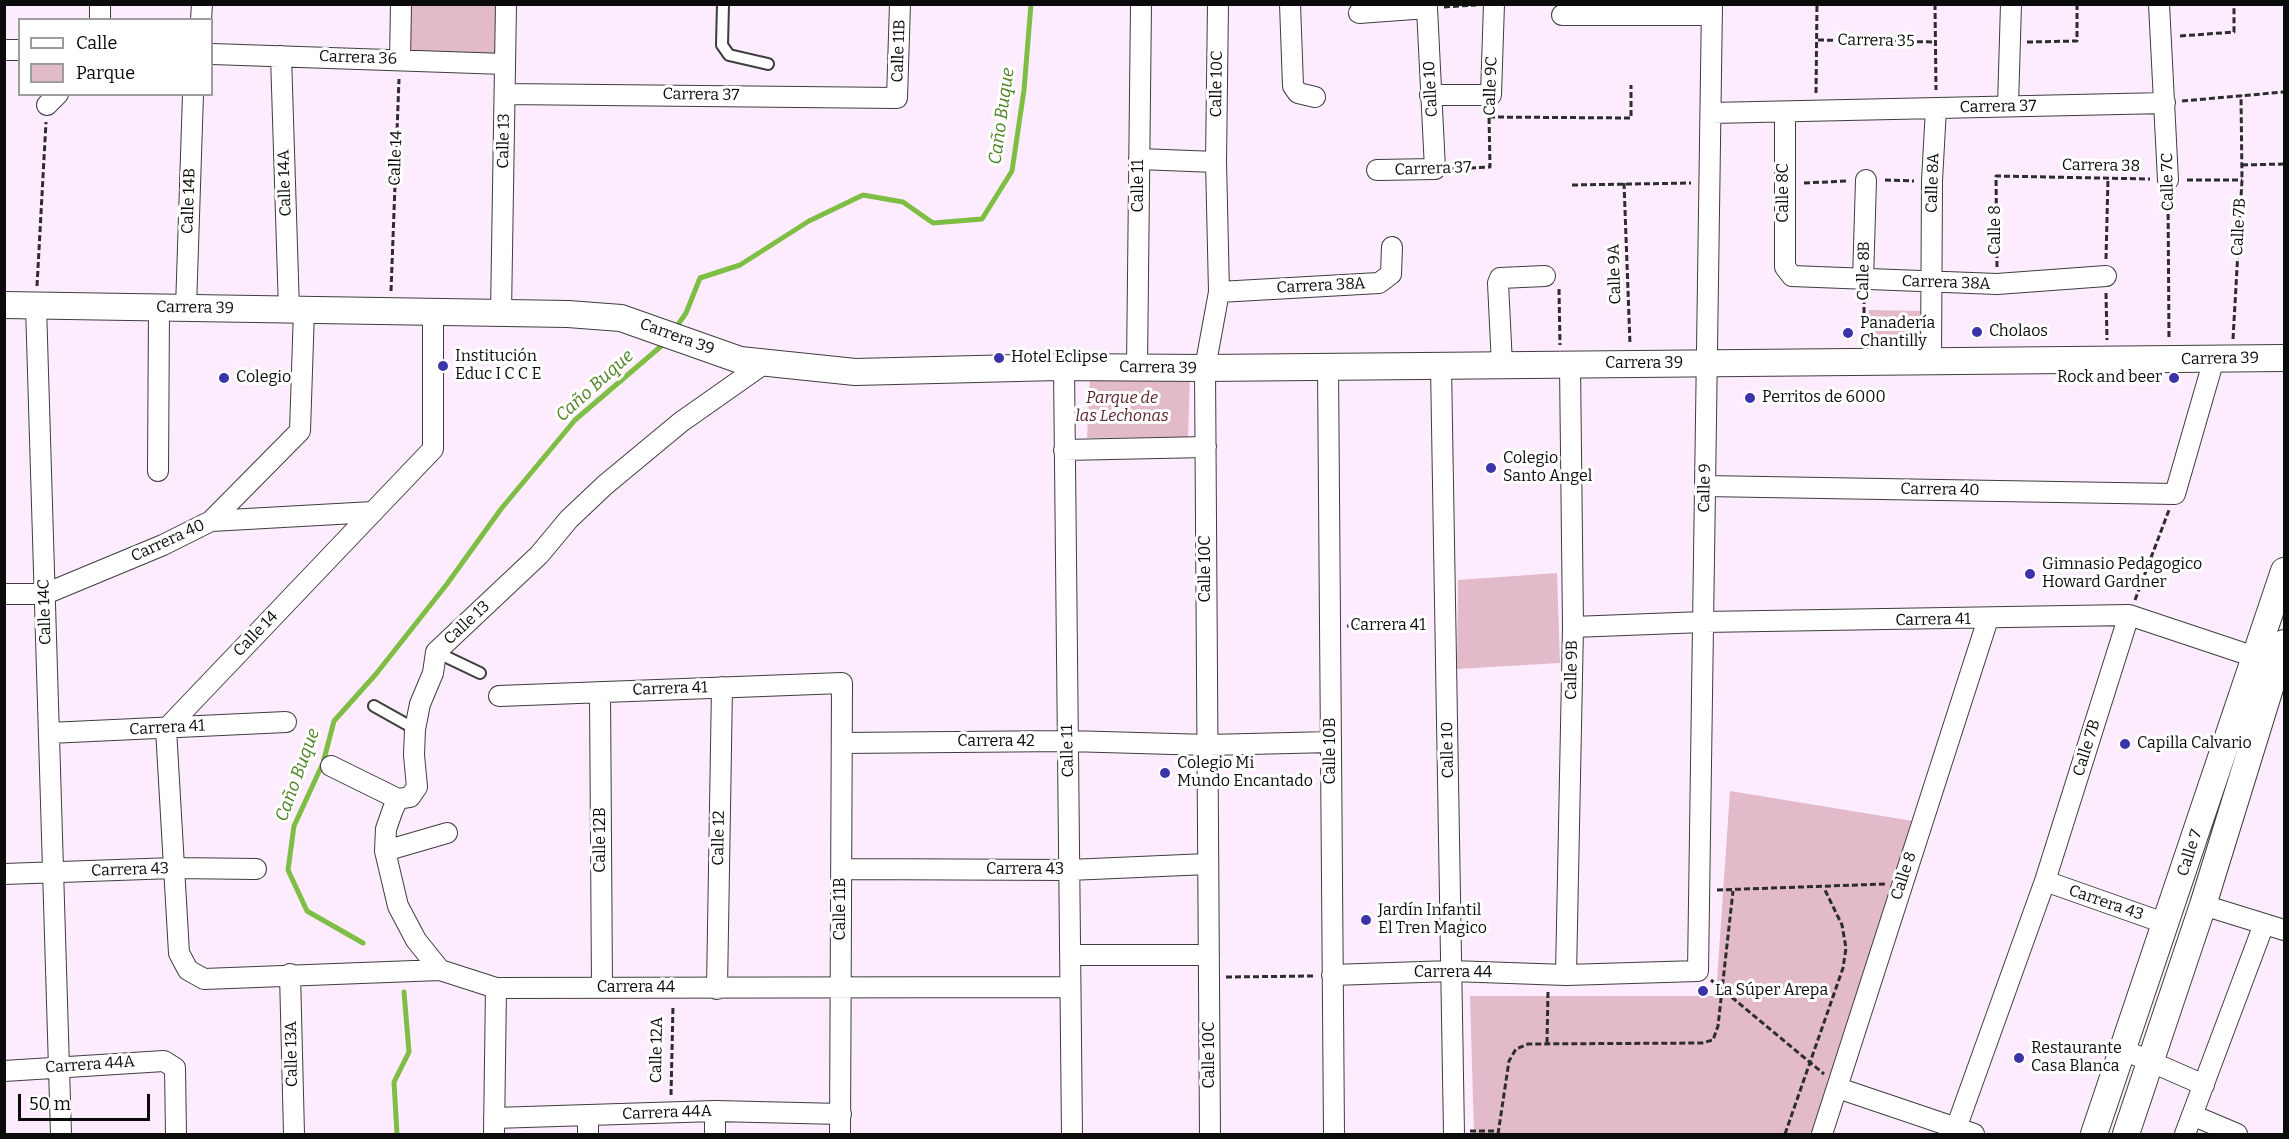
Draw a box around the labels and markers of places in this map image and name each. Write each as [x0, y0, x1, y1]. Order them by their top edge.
place label: Panadería Chantilly [1860, 314, 1935, 352]
place label: Cholaos [1989, 322, 2048, 342]
marker: Cholaos [1970, 325, 1984, 339]
marker: Panadería Chantilly [1841, 326, 1855, 340]
place label: Institución Educ I C C E [455, 347, 541, 385]
place label: Hotel Eclipse [1011, 348, 1108, 368]
marker: Hotel Eclipse [992, 351, 1006, 365]
marker: Institución Educ I C C E [436, 359, 450, 373]
place label: Colegio [236, 368, 291, 388]
place label: Rock and beer [2057, 368, 2162, 388]
marker: Colegio [217, 371, 231, 385]
marker: Rock and beer [2167, 371, 2181, 385]
place label: Perritos de 6000 [1762, 388, 1886, 408]
marker: Perritos de 6000 [1743, 391, 1757, 405]
place label: Colegio Santo Angel [1503, 449, 1592, 487]
marker: Colegio Santo Angel [1484, 461, 1498, 475]
place label: Gimnasio Pedagogico Howard Gardner [2042, 555, 2202, 593]
marker: Gimnasio Pedagogico Howard Gardner [2023, 567, 2037, 581]
place label: Capilla Calvario [2137, 734, 2252, 754]
marker: Capilla Calvario [2118, 737, 2132, 751]
place label: Colegio Mi Mundo Encantado [1177, 754, 1313, 792]
marker: Colegio Mi Mundo Encantado [1158, 766, 1172, 780]
place label: Jardín Infantil El Tren Magico [1378, 901, 1487, 939]
marker: Jardín Infantil El Tren Magico [1359, 913, 1373, 927]
place label: La Súper Arepa [1715, 981, 1828, 1001]
marker: La Súper Arepa [1696, 984, 1710, 998]
place label: Restaurante Casa Blanca [2031, 1039, 2122, 1077]
marker: Restaurante Casa Blanca [2012, 1051, 2026, 1065]

